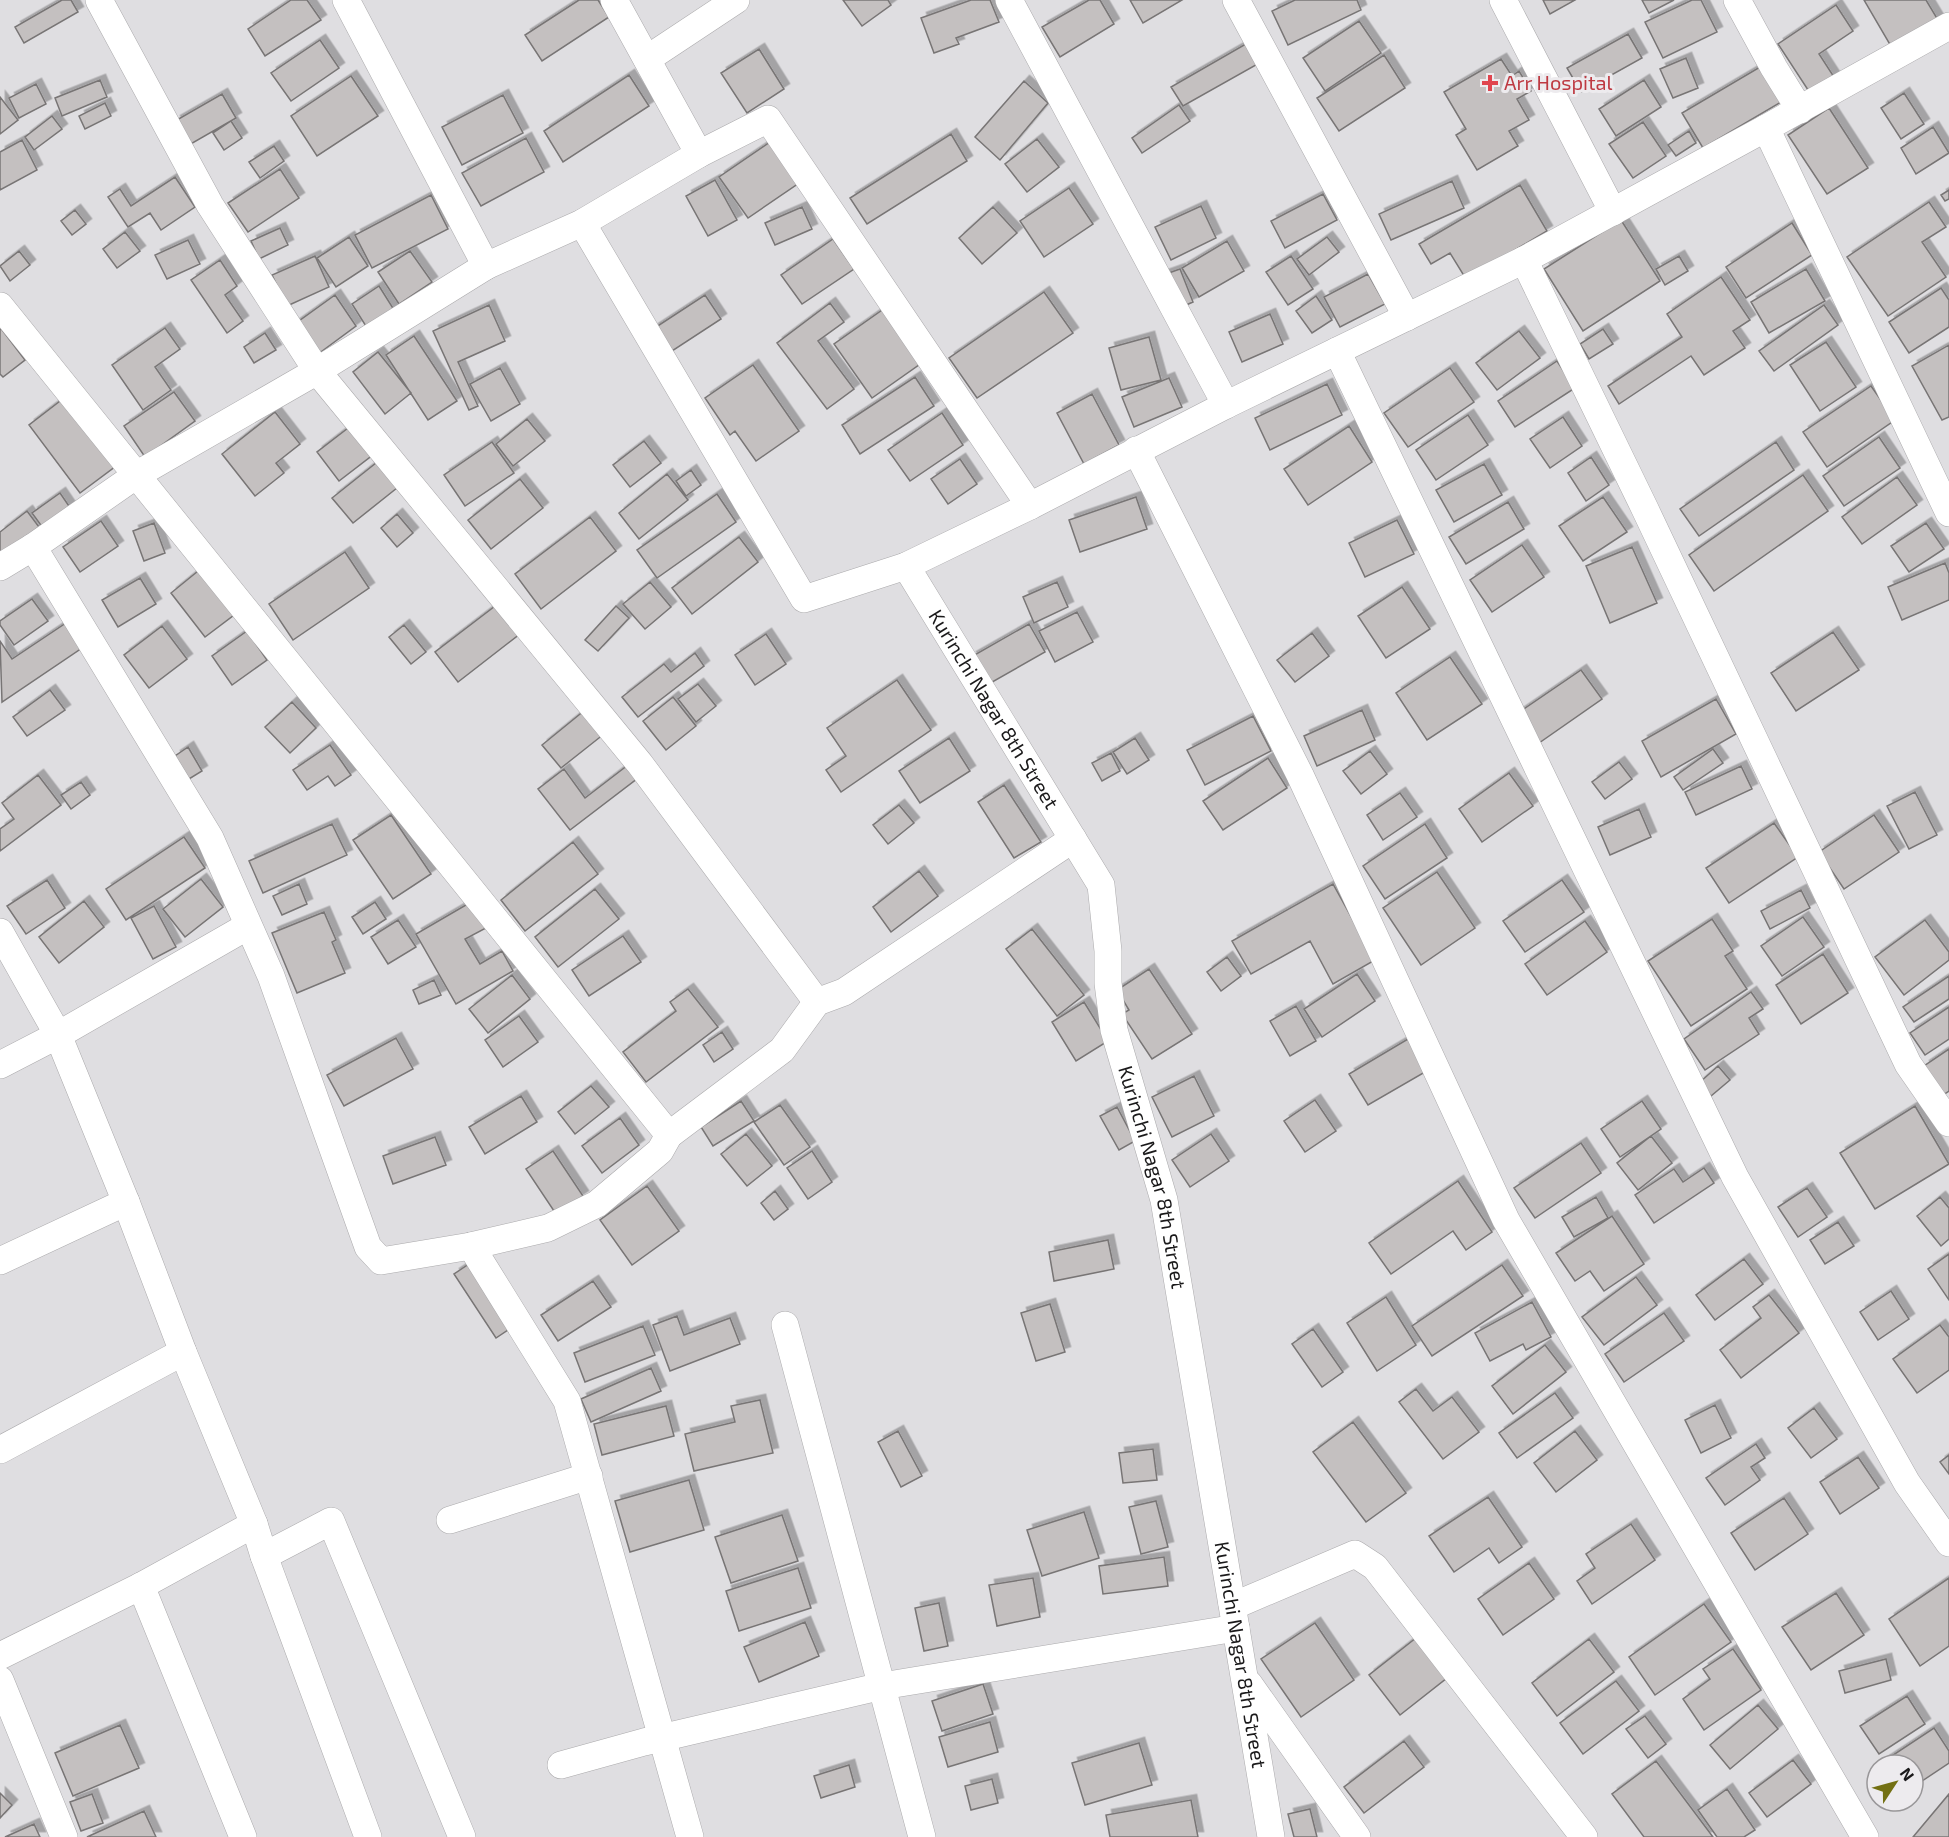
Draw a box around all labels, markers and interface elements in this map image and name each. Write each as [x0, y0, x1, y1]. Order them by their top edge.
place label: Arr Hospital [1504, 70, 1613, 94]
marker: Arr Hospital [1481, 74, 1499, 92]
street label: Kurinchi Nagar 8th Street [924, 605, 1065, 813]
street label: Kurinchi Nagar 8th Street [1114, 1063, 1192, 1291]
street label: Kurinchi Nagar 8th Street [1211, 1540, 1272, 1770]
north arrow [1865, 1753, 1925, 1813]
text: N [1896, 1764, 1919, 1784]

